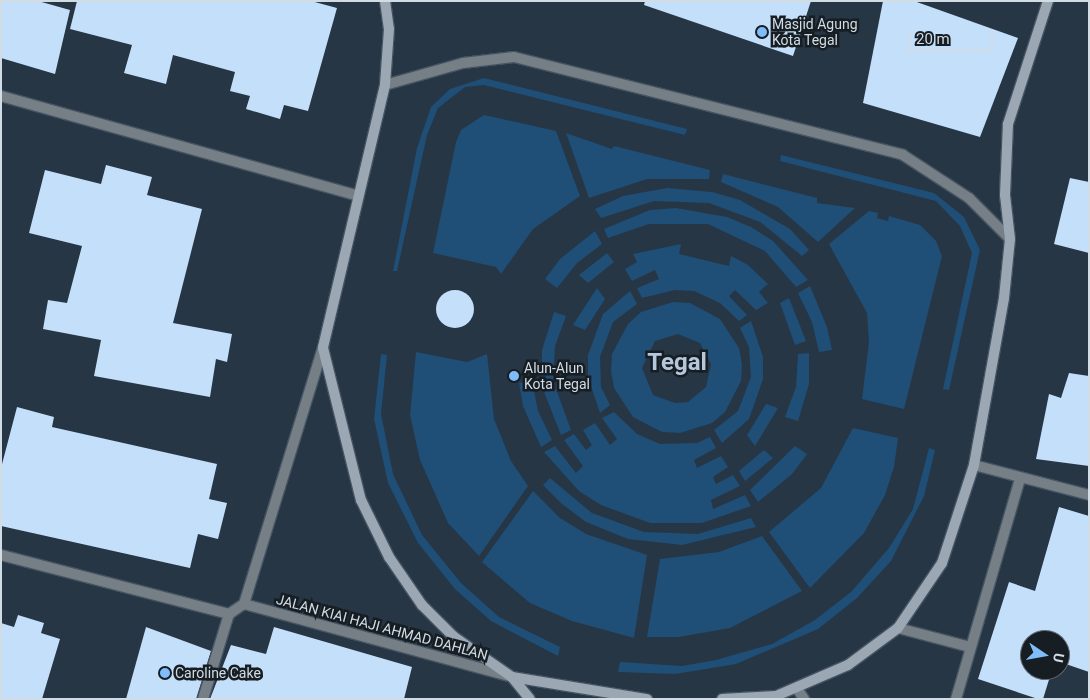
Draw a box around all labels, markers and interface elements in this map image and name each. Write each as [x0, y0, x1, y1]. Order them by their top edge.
place label: Masjid Agung Kota Tegal [772, 16, 857, 48]
scale bar [910, 20, 995, 52]
marker: Masjid Agung Kota Tegal [756, 26, 768, 38]
text: 20 m [916, 30, 950, 48]
district label: Tegal [647, 349, 707, 377]
place label: Alun-Alun Kota Tegal [524, 360, 590, 392]
marker: Alun-Alun Kota Tegal [508, 370, 520, 382]
street label: JALAN KIAI HAJI AHMAD DAHLAN [274, 591, 490, 663]
north arrow [1020, 630, 1070, 680]
text: U [1050, 652, 1067, 664]
place label: Caroline Cake [175, 665, 261, 681]
marker: Caroline Cake [159, 667, 171, 679]

